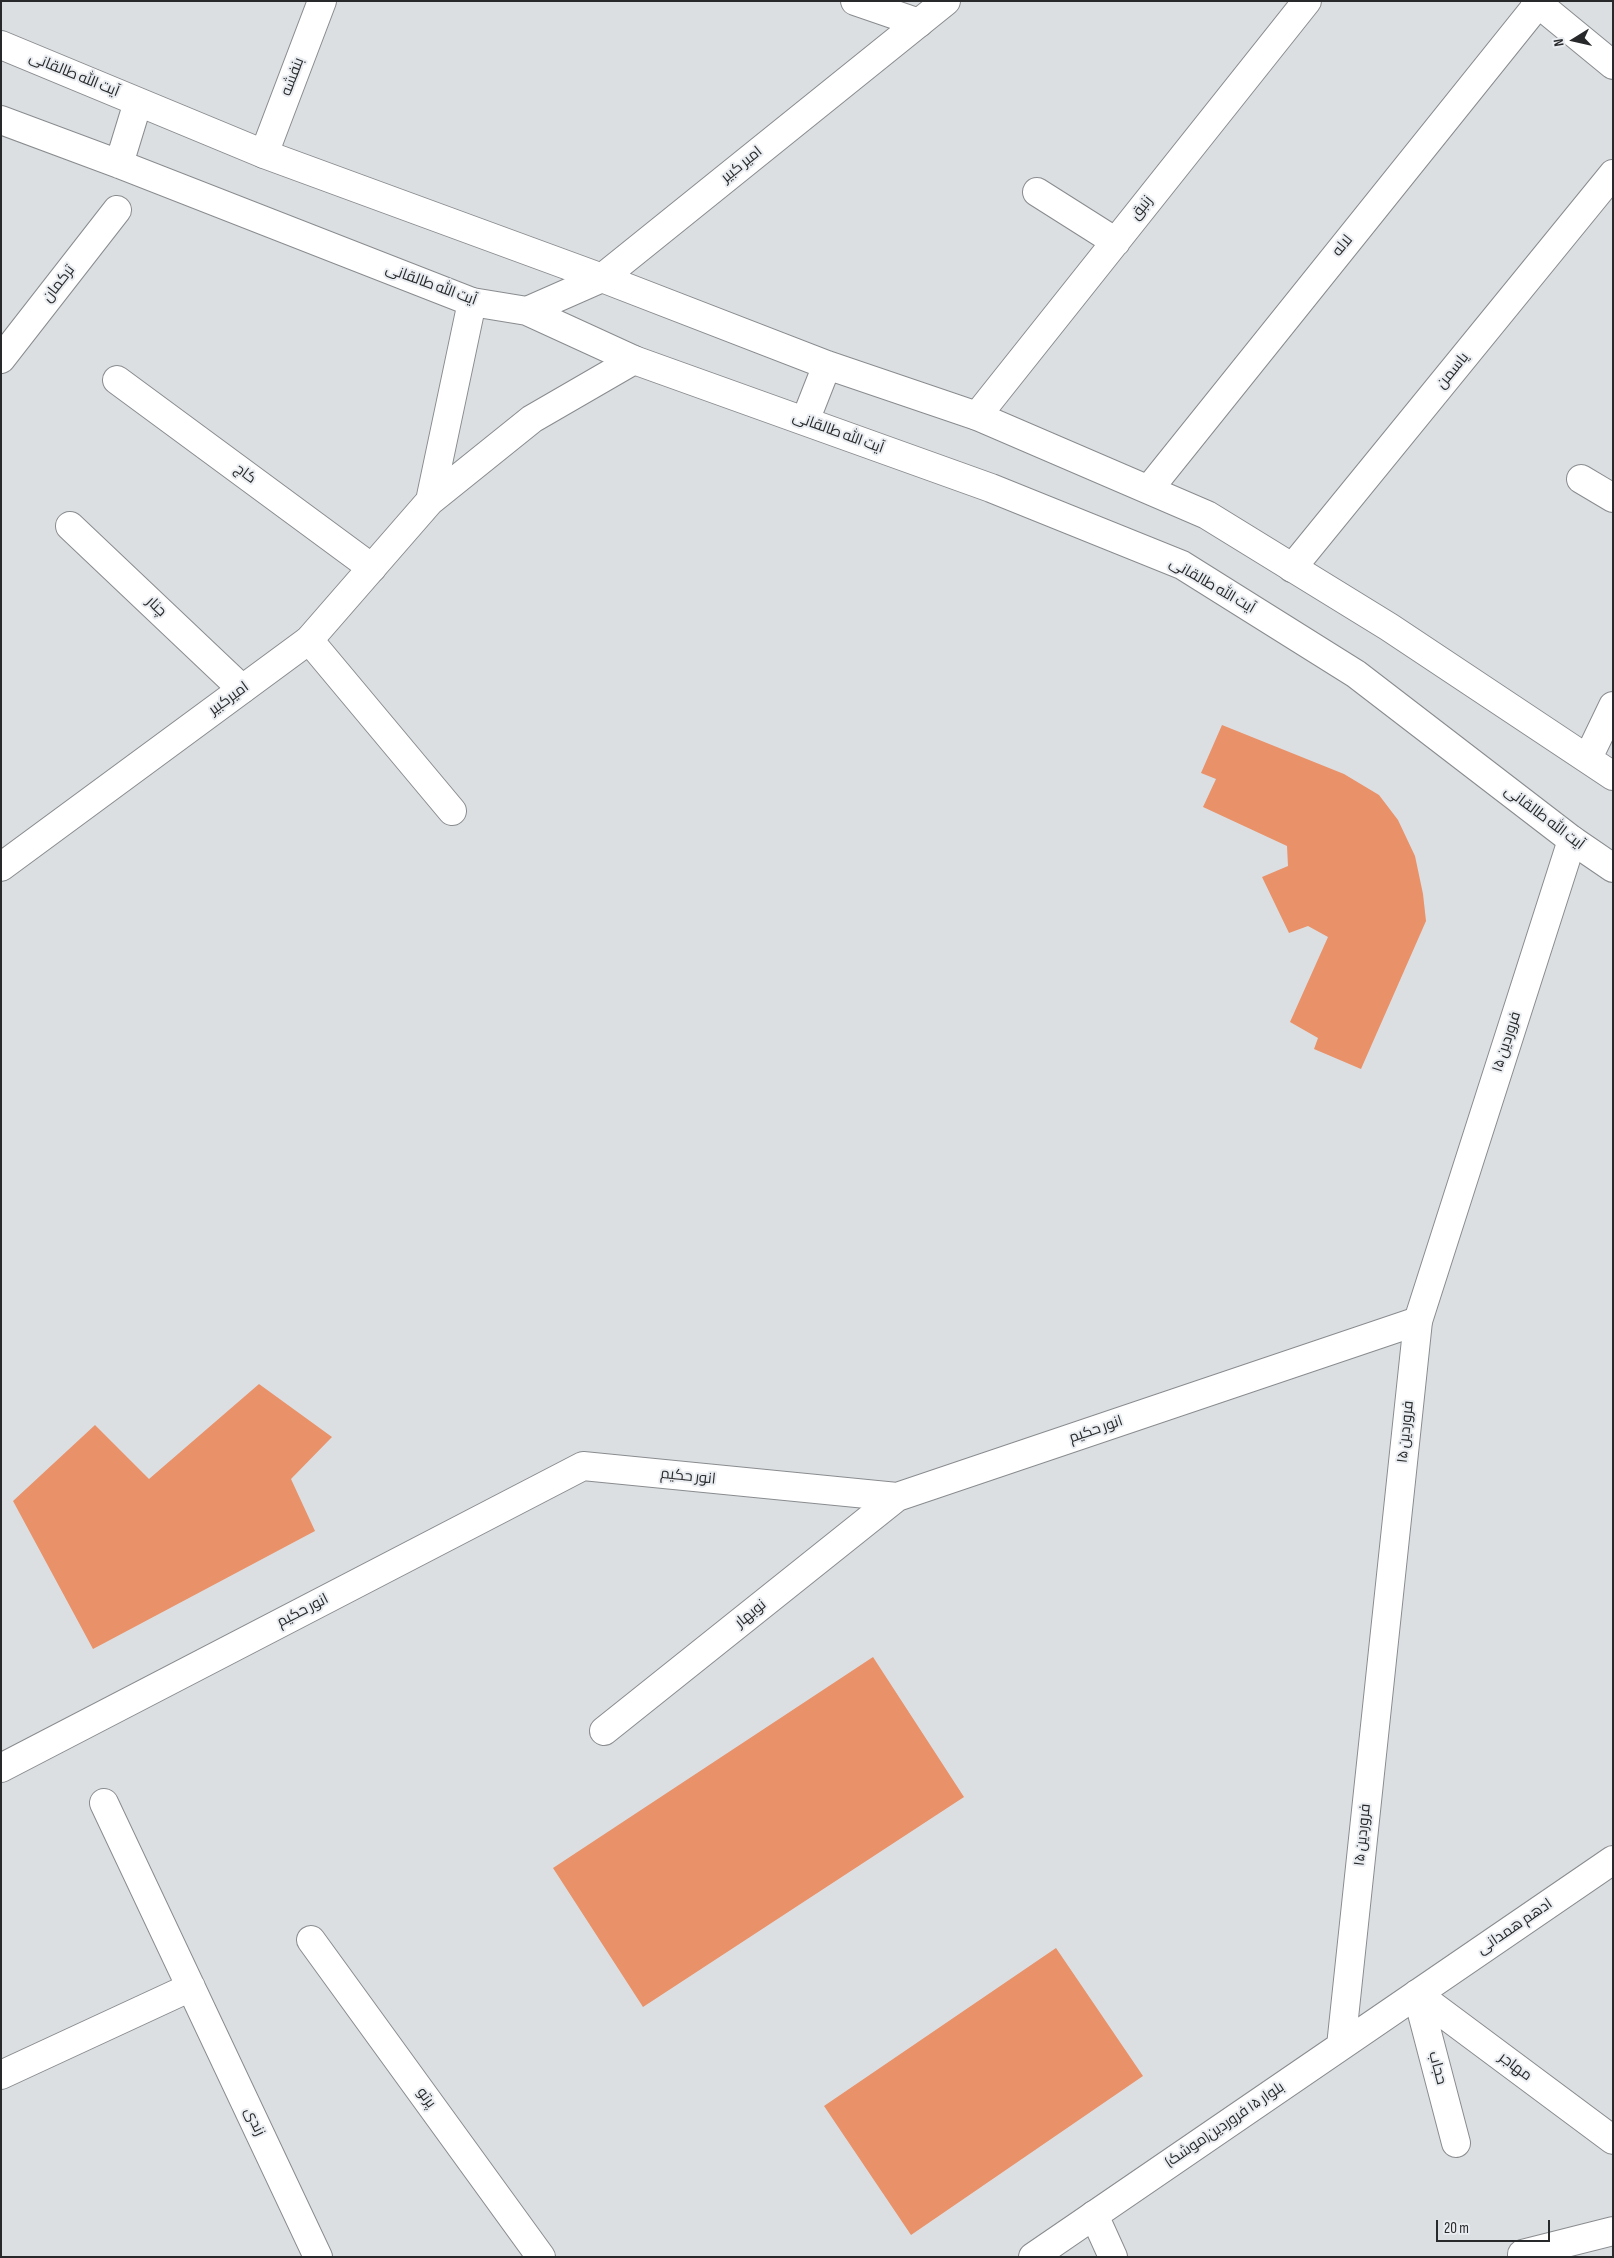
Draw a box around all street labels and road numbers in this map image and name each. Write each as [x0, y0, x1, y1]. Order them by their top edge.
street label: آیت الله طالقانی [26, 49, 122, 101]
street label: بنفشه [278, 55, 308, 99]
street label: امیر کبیر [718, 143, 766, 187]
street label: زنبق [1127, 192, 1157, 224]
street label: لاله [1329, 232, 1357, 260]
street label: آیت الله طالقانی [383, 260, 479, 310]
street label: ترکمان [39, 262, 79, 306]
street label: یاسمن [1433, 349, 1473, 393]
street label: آیت الله طالقانی [790, 408, 886, 458]
street label: کاج [231, 460, 259, 488]
street label: آیت الله طالقانی [1166, 554, 1258, 618]
street label: چنار [142, 593, 170, 621]
street label: امیرکبیر [205, 678, 253, 720]
street label: آیت الله طالقانی [1500, 782, 1588, 854]
street label: ۱۵ فروردین [1489, 1009, 1525, 1075]
street label: ۱۵ فروردین [1394, 1400, 1418, 1464]
street label: انور حکیم [1067, 1412, 1125, 1448]
street label: انور حکیم [659, 1465, 717, 1489]
street label: انور حکیم [274, 1590, 332, 1632]
street label: نوبهار [732, 1596, 770, 1632]
street label: ۱۵ فروردین [1351, 1803, 1375, 1867]
street label: ادهم همدانی [1474, 1895, 1556, 1959]
street label: حجاب [1424, 2049, 1450, 2087]
street label: مهاجر [1495, 2049, 1535, 2085]
street label: بلوار ۱۵ فروردین(موشک) [1162, 2078, 1288, 2172]
street label: پرتو [412, 2084, 440, 2112]
street label: زندی [240, 2105, 268, 2139]

